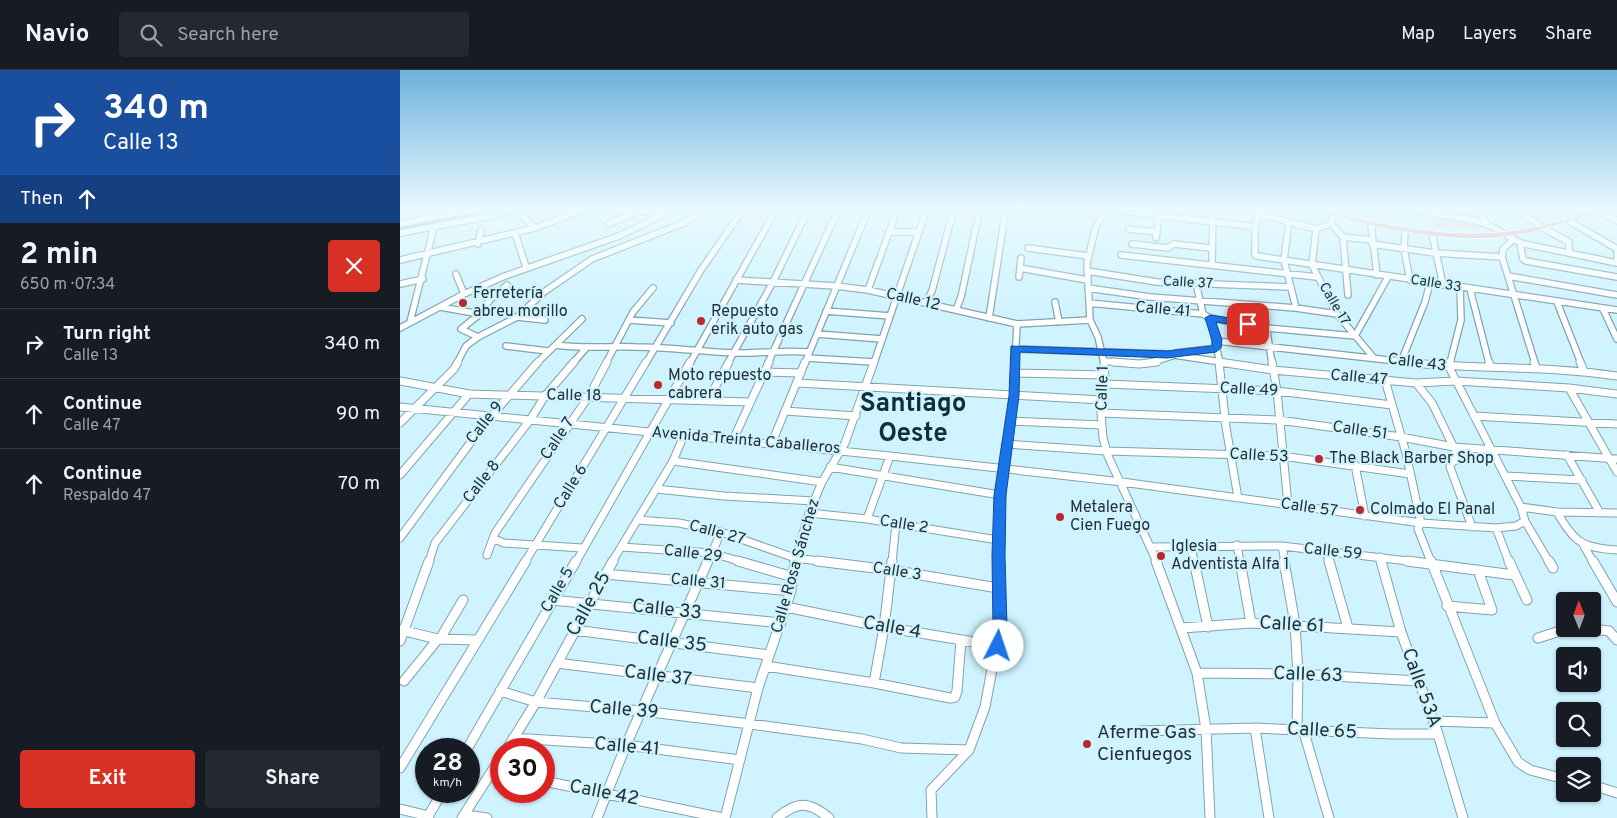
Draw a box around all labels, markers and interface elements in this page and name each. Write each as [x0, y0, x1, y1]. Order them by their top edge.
search box [119, 12, 469, 57]
text: Navio [25, 20, 89, 50]
icon: search [137, 21, 165, 49]
text: Search here [177, 23, 279, 47]
text: Map [1401, 23, 1435, 46]
text: Layers [1463, 23, 1517, 46]
text: Share [1545, 23, 1592, 46]
text: 340 m [103, 87, 209, 131]
icon: right [20, 90, 85, 155]
text: Calle 13 [103, 130, 179, 157]
icon: ahead [73, 185, 101, 213]
text: Then [20, 187, 63, 211]
text: 2 min [20, 237, 98, 274]
button: close [328, 240, 380, 292]
street label: Calle 33 [1409, 272, 1463, 296]
street label: Calle 37 [1162, 273, 1214, 293]
text: 650 m · 07:34 [20, 275, 115, 295]
street label: Calle 17 [1315, 279, 1353, 329]
place label: Ferretería abreu morillo [473, 284, 568, 322]
street label: Calle 12 [884, 284, 942, 316]
marker: Ferretería abreu morillo [457, 297, 469, 309]
street label: Calle 41 [1135, 298, 1191, 322]
place label: Repuesto erik auto gas [711, 302, 803, 340]
pin [1227, 303, 1269, 345]
icon: arrive [1234, 310, 1262, 338]
marker: Repuesto erik auto gas [695, 315, 707, 327]
text: Turn right [63, 322, 151, 346]
icon: right [20, 330, 48, 358]
text: 340 m [324, 332, 380, 356]
text: Calle 13 [63, 346, 118, 366]
street label: Calle 43 [1386, 349, 1448, 377]
street label: Calle 1 [1092, 365, 1114, 411]
place label: Moto repuesto cabrera [668, 366, 771, 404]
street label: Calle 47 [1329, 366, 1389, 390]
street label: Calle 49 [1219, 378, 1279, 402]
marker: Moto repuesto cabrera [652, 379, 664, 391]
street label: Calle 18 [546, 386, 602, 406]
district label: Santiago Oeste [860, 388, 966, 451]
text: Continue [63, 392, 142, 416]
street label: Calle 9 [462, 398, 508, 448]
icon: ahead [20, 400, 48, 428]
text: 90 m [336, 402, 380, 426]
street label: Calle 7 [537, 414, 579, 464]
text: Calle 47 [63, 416, 121, 436]
street label: Calle 51 [1331, 417, 1389, 445]
street label: Avenida Treinta Caballeros [651, 423, 841, 459]
street label: Calle 53 [1229, 444, 1289, 468]
place label: The Black Barber Shop [1329, 449, 1494, 469]
marker: The Black Barber Shop [1313, 453, 1325, 465]
street label: Calle 8 [459, 456, 505, 508]
street label: Calle 6 [550, 461, 592, 513]
text: Continue [63, 462, 142, 486]
icon: ahead [20, 470, 48, 498]
text: 70 m [338, 472, 380, 496]
text: Respaldo 47 [63, 486, 151, 506]
street label: Calle 57 [1279, 494, 1339, 522]
street label: Calle Rosa Sánchez [767, 496, 825, 636]
place label: Metalera Cien Fuego [1070, 498, 1150, 536]
place label: Colmado El Panal [1370, 500, 1495, 520]
marker: Colmado El Panal [1354, 504, 1366, 516]
street label: Calle 2 [878, 511, 930, 539]
marker: Metalera Cien Fuego [1054, 511, 1066, 523]
street label: Calle 27 [687, 516, 747, 550]
place label: Iglesia Adventista Alfa 1 [1171, 537, 1289, 575]
street label: Calle 59 [1303, 539, 1363, 565]
street label: Calle 29 [663, 540, 723, 568]
marker: Iglesia Adventista Alfa 1 [1155, 550, 1167, 562]
street label: Calle 3 [871, 558, 923, 586]
street label: Calle 5 [537, 564, 579, 616]
street label: Calle 25 [561, 567, 617, 641]
street label: Calle 31 [670, 570, 726, 594]
north arrow [1556, 592, 1601, 638]
map controls [1556, 592, 1601, 802]
street label: Calle 33 [631, 594, 703, 626]
street label: Calle 4 [861, 611, 923, 645]
street label: Calle 61 [1259, 611, 1325, 639]
position arrow [971, 619, 1023, 671]
street label: Calle 35 [636, 626, 708, 658]
street label: Calle 53A [1396, 645, 1446, 731]
button: sound [1556, 647, 1601, 692]
street label: Calle 37 [623, 660, 693, 692]
street label: Calle 63 [1273, 662, 1343, 688]
street label: Calle 39 [588, 695, 660, 725]
button: search [1556, 702, 1601, 747]
street label: Calle 65 [1286, 717, 1358, 745]
place label: Aferme Gas Cienfuegos [1097, 721, 1196, 767]
street label: Calle 41 [593, 732, 661, 762]
speed limit sign: 30 [490, 738, 555, 803]
marker: Aferme Gas Cienfuegos [1081, 738, 1093, 750]
text: 28 [432, 748, 463, 780]
button: Exit [20, 750, 195, 808]
button: Share [205, 750, 380, 808]
button: layers [1556, 757, 1601, 802]
text: km/h [433, 775, 462, 791]
street label: Calle 42 [567, 775, 641, 811]

